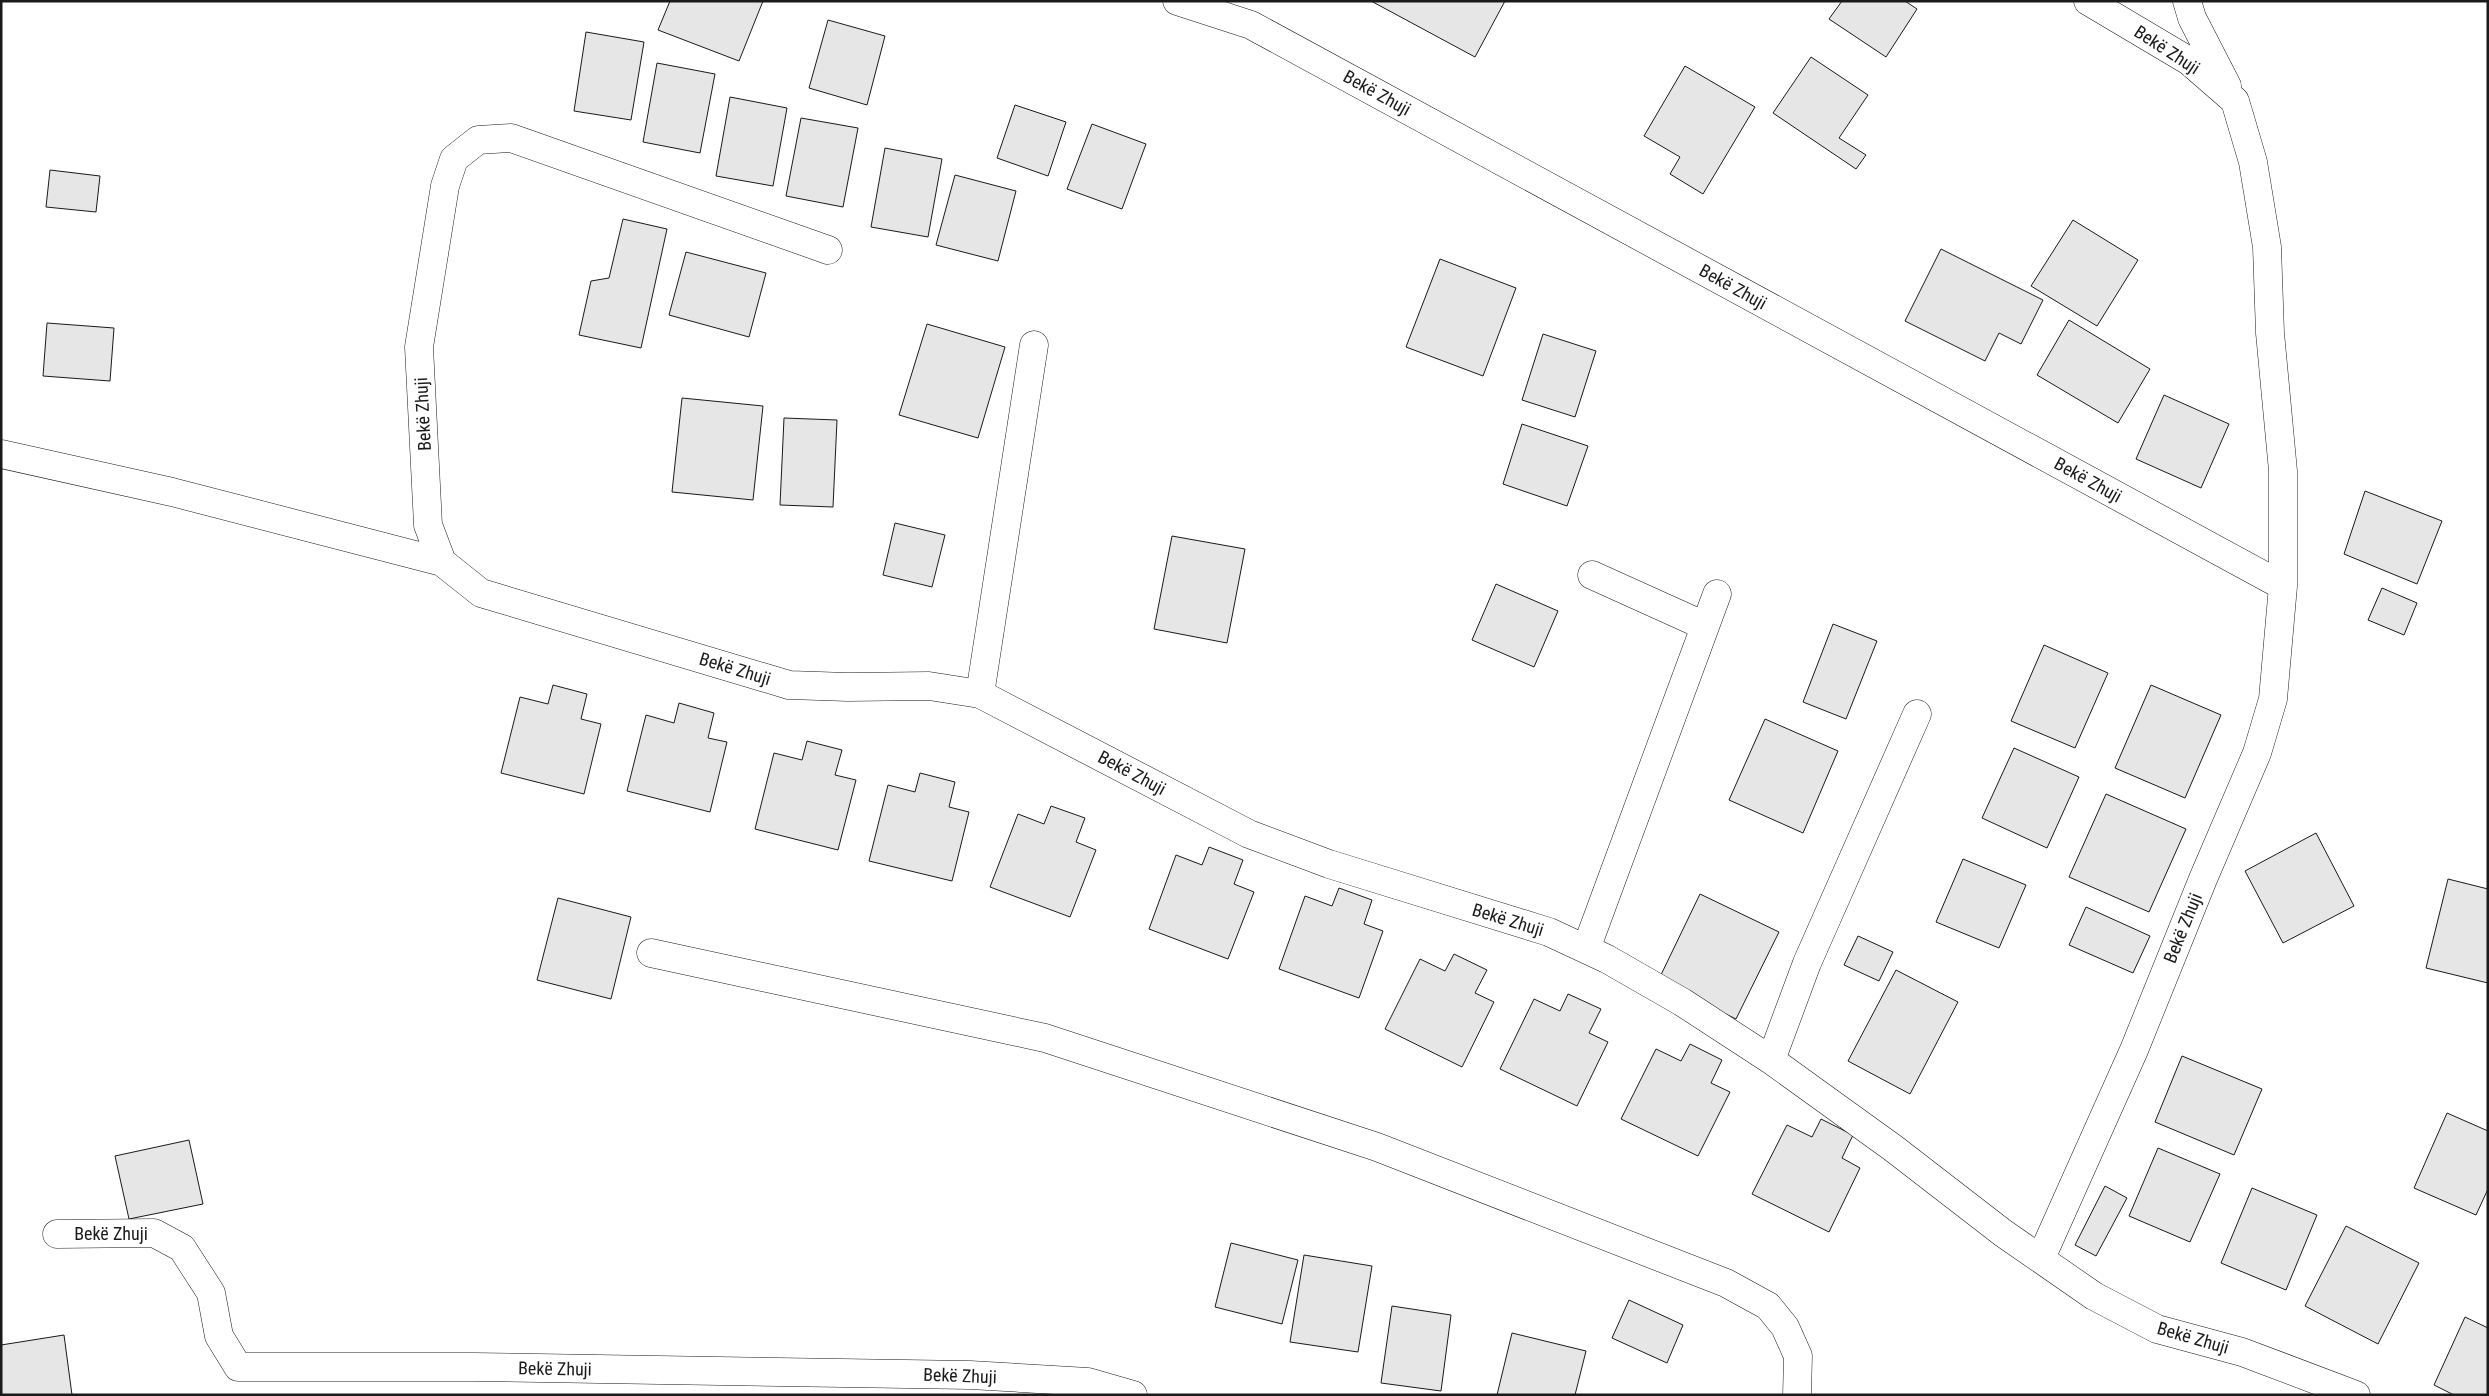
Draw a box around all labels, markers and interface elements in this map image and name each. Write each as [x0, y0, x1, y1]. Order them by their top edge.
street label: Bekë Zhuji [2131, 21, 2204, 78]
street label: Bekë Zhuji [1340, 66, 1415, 120]
street label: Bekë Zhuji [1696, 260, 1771, 314]
street label: Bekë Zhuji [410, 377, 435, 451]
street label: Bekë Zhuji [2051, 453, 2126, 507]
street label: Bekë Zhuji [697, 648, 773, 689]
street label: Bekë Zhuji [1095, 746, 1170, 799]
street label: Bekë Zhuji [2159, 890, 2206, 966]
street label: Bekë Zhuji [1470, 899, 1546, 940]
street label: Bekë Zhuji [74, 1223, 148, 1244]
street label: Bekë Zhuji [2155, 1317, 2231, 1358]
street label: Bekë Zhuji [518, 1357, 592, 1380]
street label: Bekë Zhuji [923, 1364, 997, 1387]

